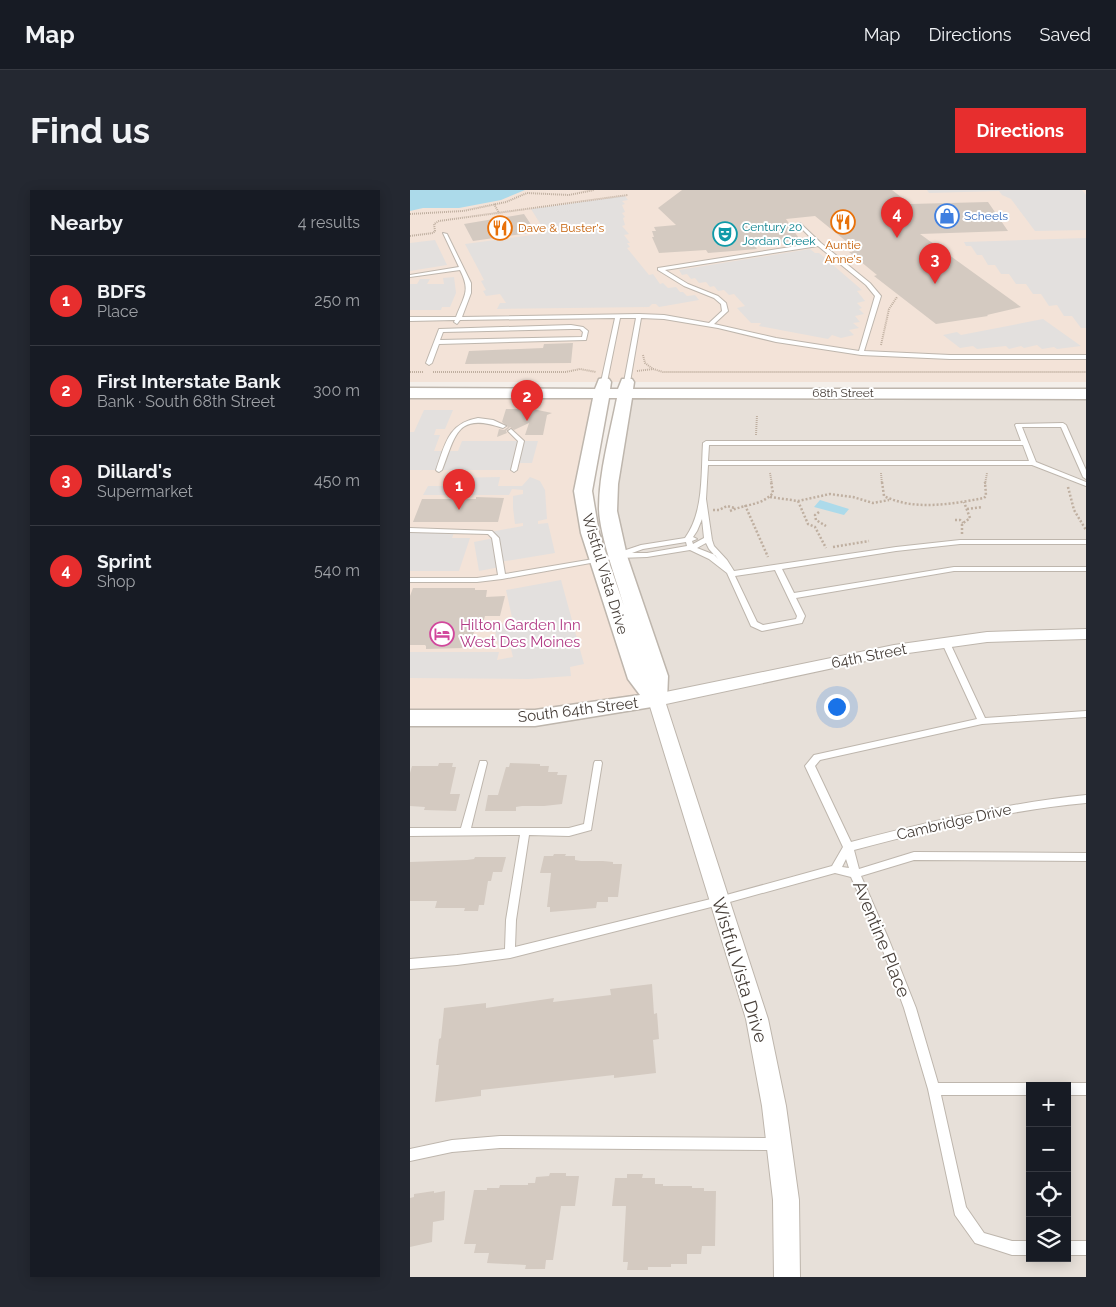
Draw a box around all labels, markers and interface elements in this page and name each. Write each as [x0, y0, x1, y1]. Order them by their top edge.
text: Map [25, 20, 75, 49]
text: Map [864, 24, 900, 45]
text: Directions [928, 24, 1012, 45]
text: Saved [1040, 24, 1091, 45]
button: Directions [955, 108, 1086, 153]
text: Find us [30, 110, 150, 151]
pin: 4 [881, 197, 913, 238]
shop icon: Scheels [934, 203, 960, 229]
restaurant icon: Auntie Anne's [830, 209, 856, 235]
place label: Scheels [964, 209, 1008, 223]
text: Nearby [50, 210, 123, 235]
text: 4 results [298, 213, 360, 232]
restaurant icon: Dave & Buster's [487, 215, 513, 241]
place label: Century 20 Jordan Creek [742, 220, 816, 248]
place label: Dave & Buster's [518, 221, 605, 235]
theatre icon: Century 20 Jordan Creek [712, 221, 738, 247]
place label: Auntie Anne's [824, 238, 862, 266]
pin: 3 [919, 243, 951, 284]
text: BDFS [97, 280, 146, 302]
text: 1 [62, 291, 70, 310]
text: 250 m [314, 291, 360, 310]
text: Place [97, 302, 138, 321]
text: First Interstate Bank [97, 370, 281, 392]
pin: 2 [511, 380, 543, 421]
text: 2 [61, 381, 71, 400]
text: 300 m [313, 381, 360, 400]
street label: 68th Street [812, 386, 874, 400]
text: Bank · South 68th Street [97, 392, 275, 411]
text: Dillard's [97, 460, 172, 482]
pin: 1 [443, 469, 475, 510]
text: 3 [62, 471, 70, 490]
text: 450 m [314, 471, 360, 490]
text: Supermarket [97, 482, 193, 501]
street label: Wistful Vista Drive [578, 511, 632, 637]
text: Sprint [97, 550, 152, 572]
text: 4 [61, 561, 71, 580]
text: 540 m [314, 561, 360, 580]
text: Shop [97, 572, 135, 591]
place label: Hilton Garden Inn West Des Moines [460, 616, 581, 651]
hotel icon: Hilton Garden Inn West Des Moines [429, 621, 455, 647]
street label: 64th Street [830, 640, 908, 672]
street label: South 64th Street [517, 694, 639, 726]
your location [824, 694, 850, 720]
street label: Cambridge Drive [895, 800, 1013, 844]
street label: Aventine Place [849, 878, 915, 1001]
street label: Wistful Vista Drive [708, 895, 772, 1046]
map controls [1026, 1082, 1071, 1262]
button: + [1026, 1082, 1071, 1127]
button: − [1026, 1127, 1071, 1172]
button: locate [1026, 1172, 1071, 1217]
button: layers [1026, 1217, 1071, 1262]

